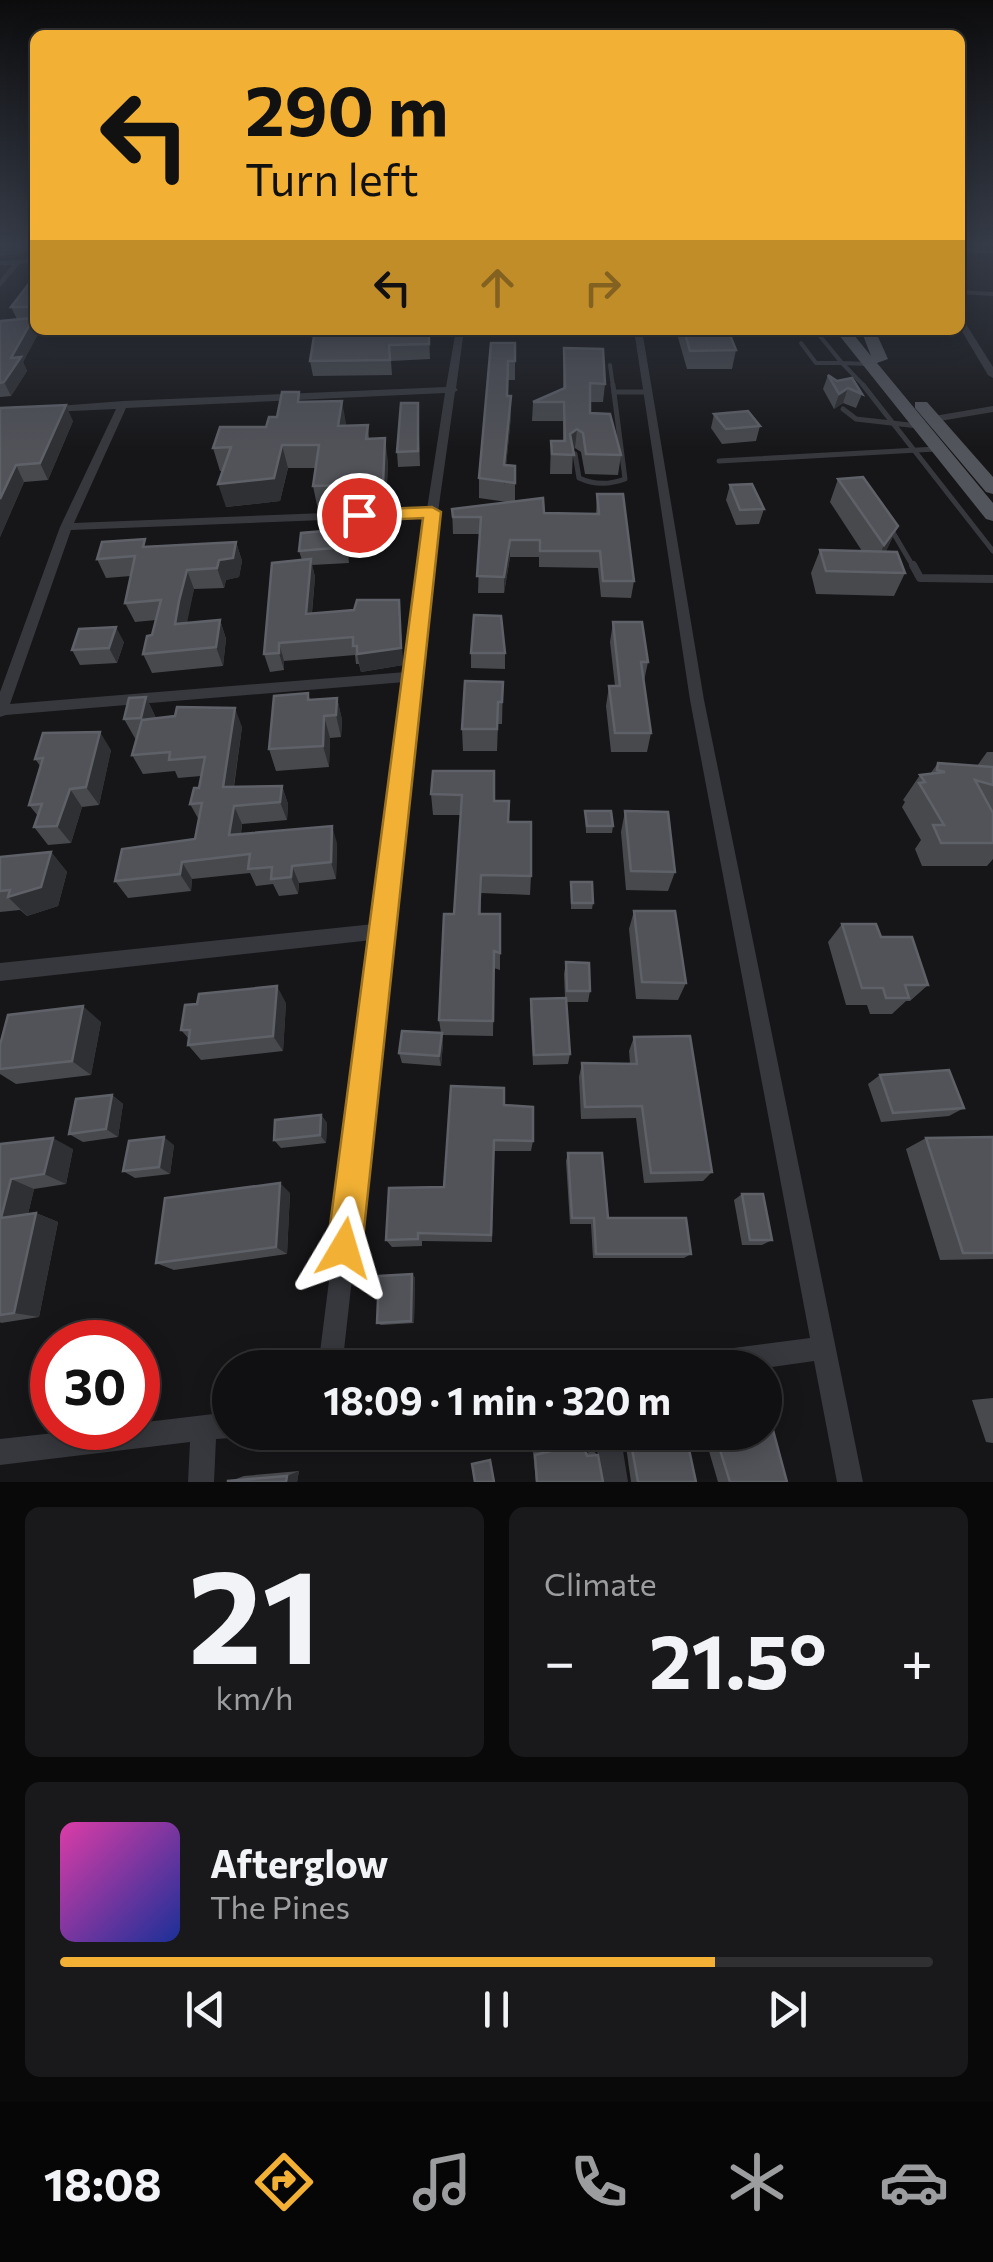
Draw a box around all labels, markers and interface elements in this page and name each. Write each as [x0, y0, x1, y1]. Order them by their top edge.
text: 290 m [245, 65, 449, 150]
icon: left [80, 70, 210, 200]
text: Turn left [245, 150, 419, 205]
icon: left [365, 260, 420, 315]
icon: ahead [470, 260, 525, 315]
icon: right [575, 260, 630, 315]
pin [317, 473, 402, 558]
icon: arrive [332, 488, 387, 543]
position arrow [292, 1196, 396, 1300]
speed limit sign: 30 [30, 1320, 160, 1450]
text: 18:09 · 1 min · 320 m [323, 1376, 671, 1423]
text: 21 [188, 1532, 321, 1691]
text: Climate [544, 1563, 657, 1603]
text: 21.5° [649, 1613, 827, 1704]
text: − [544, 1626, 575, 1693]
text: + [901, 1626, 933, 1693]
text: km/h [216, 1677, 293, 1717]
text: Afterglow [210, 1839, 388, 1886]
text: The Pines [210, 1886, 350, 1926]
icon: previous [178, 1982, 233, 2037]
icon: pause [469, 1982, 524, 2037]
icon: next [760, 1982, 815, 2037]
icon: directions [249, 2147, 319, 2217]
icon: music [407, 2147, 477, 2217]
icon: phone [564, 2147, 634, 2217]
icon: climate [722, 2147, 792, 2217]
icon: car [879, 2147, 949, 2217]
text: 18:08 [44, 2155, 162, 2210]

